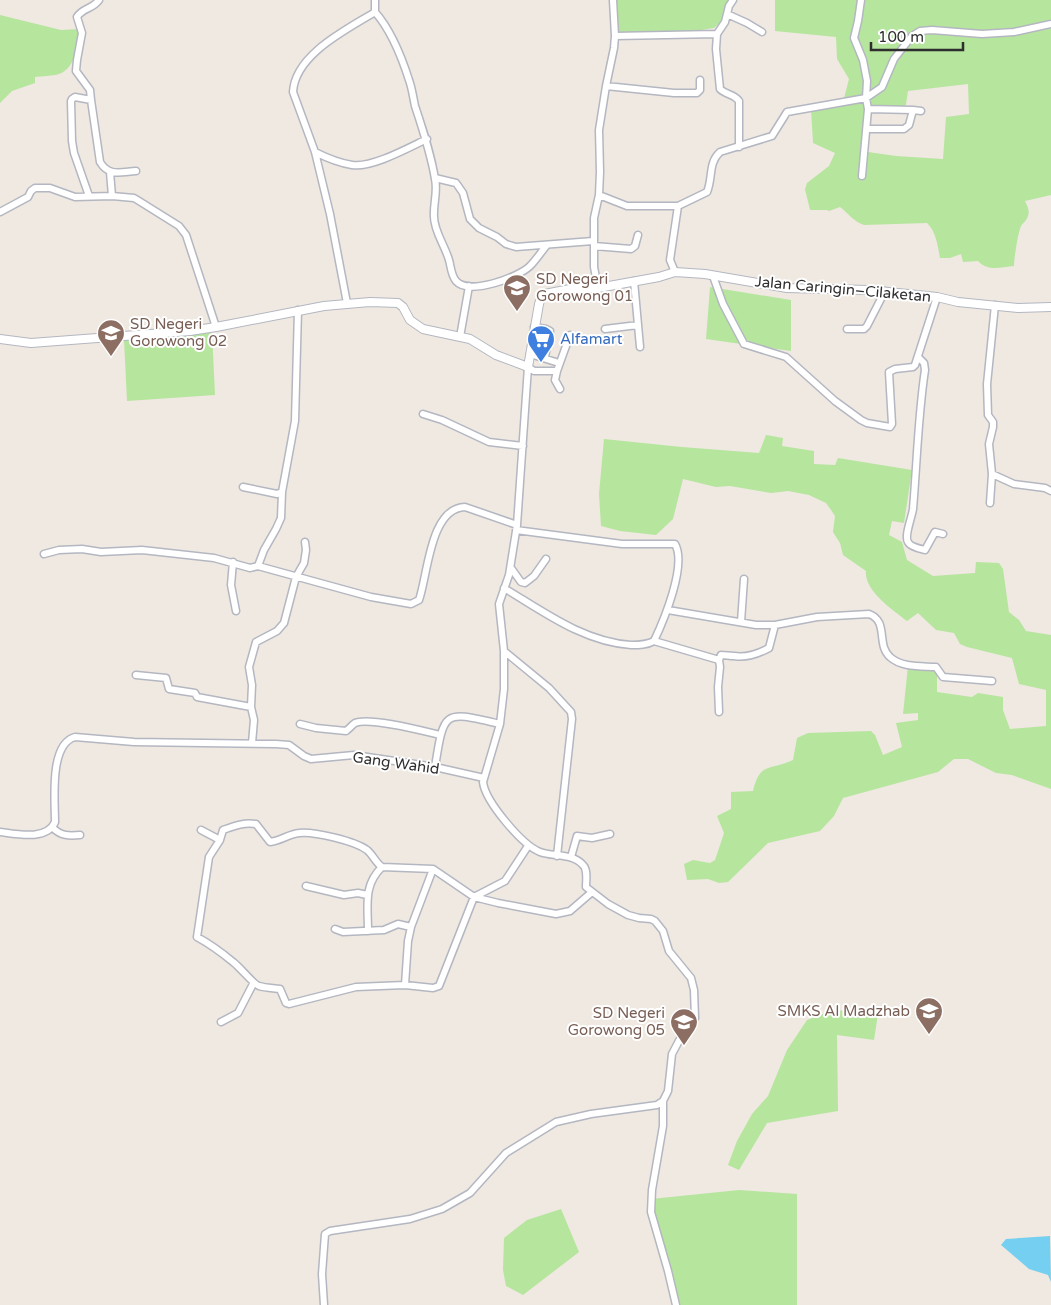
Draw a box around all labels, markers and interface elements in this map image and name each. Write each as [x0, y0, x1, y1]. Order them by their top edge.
scale bar [871, 20, 964, 52]
text: 100 m [878, 28, 924, 46]
place label: SD Negeri Gorowong 01 [536, 270, 633, 305]
street label: Jalan Caringin–Cilaketan [754, 272, 932, 306]
school or university icon: SD Negeri Gorowong 01 [502, 273, 532, 312]
place label: SD Negeri Gorowong 02 [130, 315, 227, 350]
school or university icon: SD Negeri Gorowong 02 [96, 318, 126, 357]
supermarket icon: Alfamart [526, 324, 556, 363]
place label: Alfamart [560, 330, 623, 348]
street label: Gang Wahid [351, 748, 441, 778]
school or university icon: SMKS Al Madzhab [914, 996, 944, 1035]
place label: SMKS Al Madzhab [777, 1002, 910, 1020]
place label: SD Negeri Gorowong 05 [568, 1004, 665, 1039]
school or university icon: SD Negeri Gorowong 05 [669, 1007, 699, 1046]

